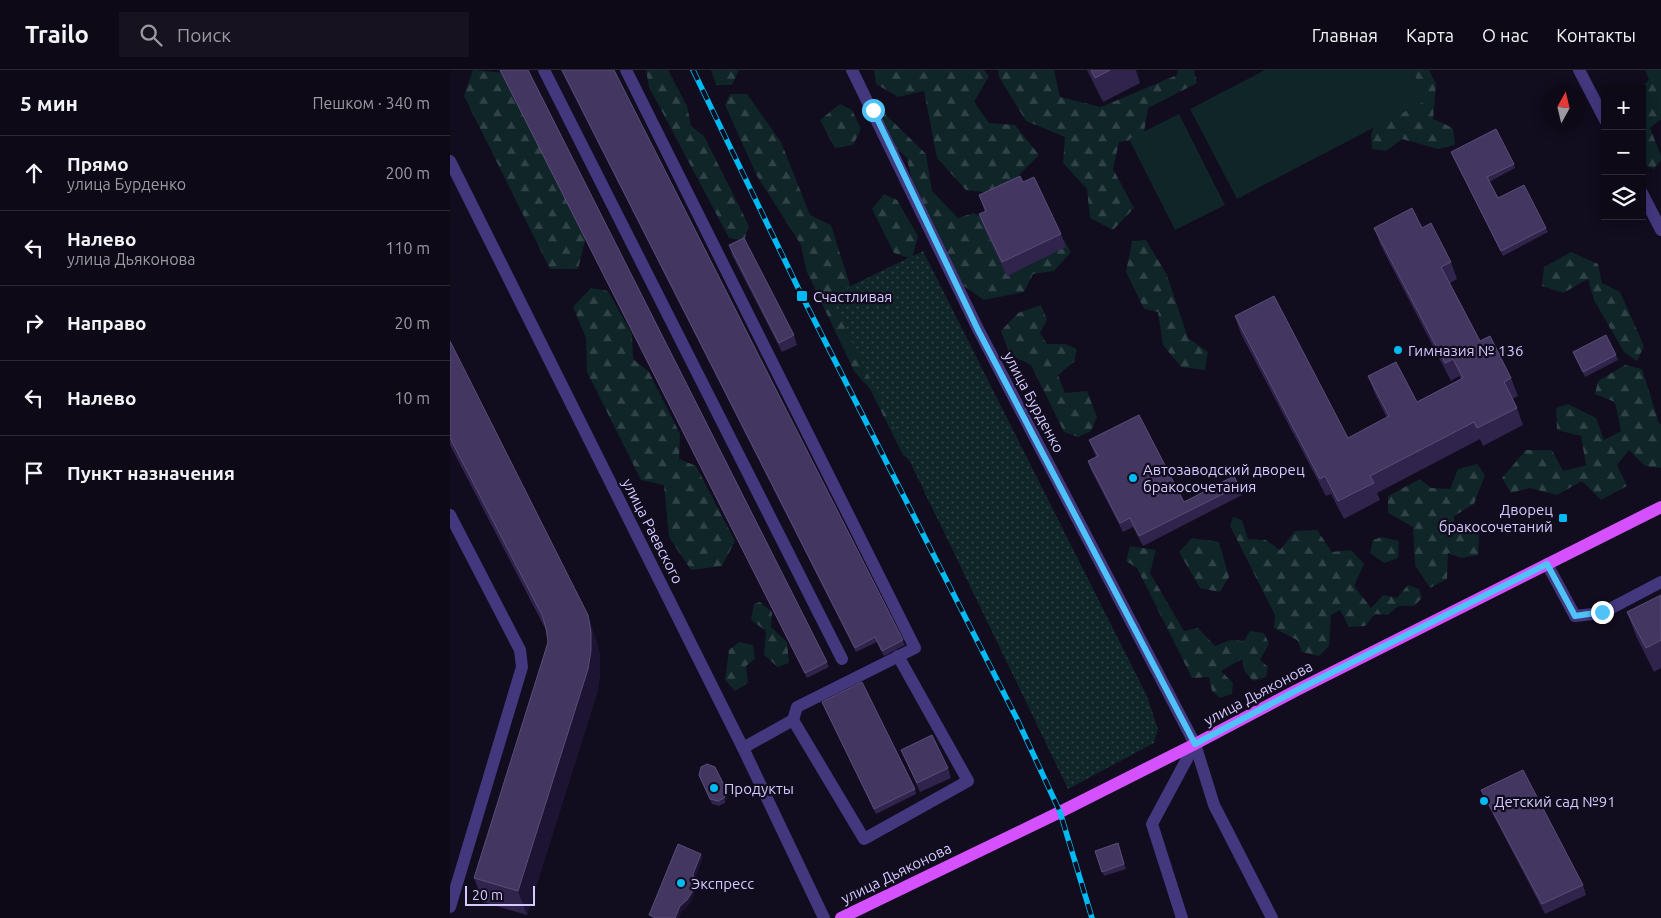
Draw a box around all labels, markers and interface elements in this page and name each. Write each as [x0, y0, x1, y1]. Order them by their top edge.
search box [119, 12, 469, 57]
text: Trailo [25, 21, 89, 48]
icon: search [137, 21, 165, 49]
text: Поиск [177, 24, 231, 46]
text: Главная [1312, 25, 1378, 45]
text: Карта [1406, 25, 1454, 45]
text: О нас [1482, 25, 1528, 45]
text: Контакты [1556, 25, 1636, 45]
north arrow [1541, 85, 1586, 130]
map controls [1601, 85, 1646, 220]
button: + [1601, 85, 1646, 130]
text: 5 мин [20, 91, 78, 115]
text: Пешком · 340 m [312, 94, 430, 112]
route start [862, 99, 885, 122]
button: − [1601, 130, 1646, 175]
text: Прямо [67, 153, 129, 175]
icon: ahead [20, 159, 48, 187]
text: 200 m [385, 164, 430, 182]
text: улица Бурденко [67, 175, 186, 193]
button: layers [1601, 175, 1646, 220]
text: Налево [67, 228, 136, 250]
icon: left [20, 234, 48, 262]
text: 110 m [385, 239, 430, 257]
text: улица Дьяконова [67, 250, 196, 268]
place label: Счастливая [813, 288, 892, 305]
marker: Счастливая [795, 289, 809, 303]
icon: right [20, 309, 48, 337]
text: Направо [67, 312, 147, 334]
text: 20 m [394, 314, 430, 332]
place label: Гимназия № 136 [1408, 342, 1523, 359]
marker: Гимназия № 136 [1392, 344, 1404, 356]
street label: улица Бурденко [1000, 349, 1068, 455]
icon: left [20, 384, 48, 412]
text: Налево [67, 387, 136, 409]
text: 10 m [394, 389, 430, 407]
icon: arrive [20, 459, 48, 487]
place label: Автозаводский дворец бракосочетания [1143, 461, 1305, 495]
text: Пункт назначения [67, 462, 235, 484]
marker: Автозаводский дворец бракосочетания [1127, 472, 1139, 484]
street label: улица Раевского [619, 476, 687, 586]
place label: Дворец бракосочетаний [1439, 501, 1553, 535]
marker: Дворец бракосочетаний [1557, 512, 1569, 524]
route end [1591, 601, 1614, 624]
street label: улица Дьяконова [1201, 657, 1315, 729]
place label: Продукты [724, 780, 794, 797]
marker: Продукты [708, 782, 720, 794]
place label: Детский сад №91 [1494, 793, 1616, 810]
marker: Детский сад №91 [1478, 795, 1490, 807]
street label: улица Дьяконова [838, 839, 954, 907]
place label: Экспресс [691, 875, 754, 892]
marker: Экспресс [675, 877, 687, 889]
scale bar [465, 883, 535, 906]
text: 20 m [472, 887, 503, 903]

